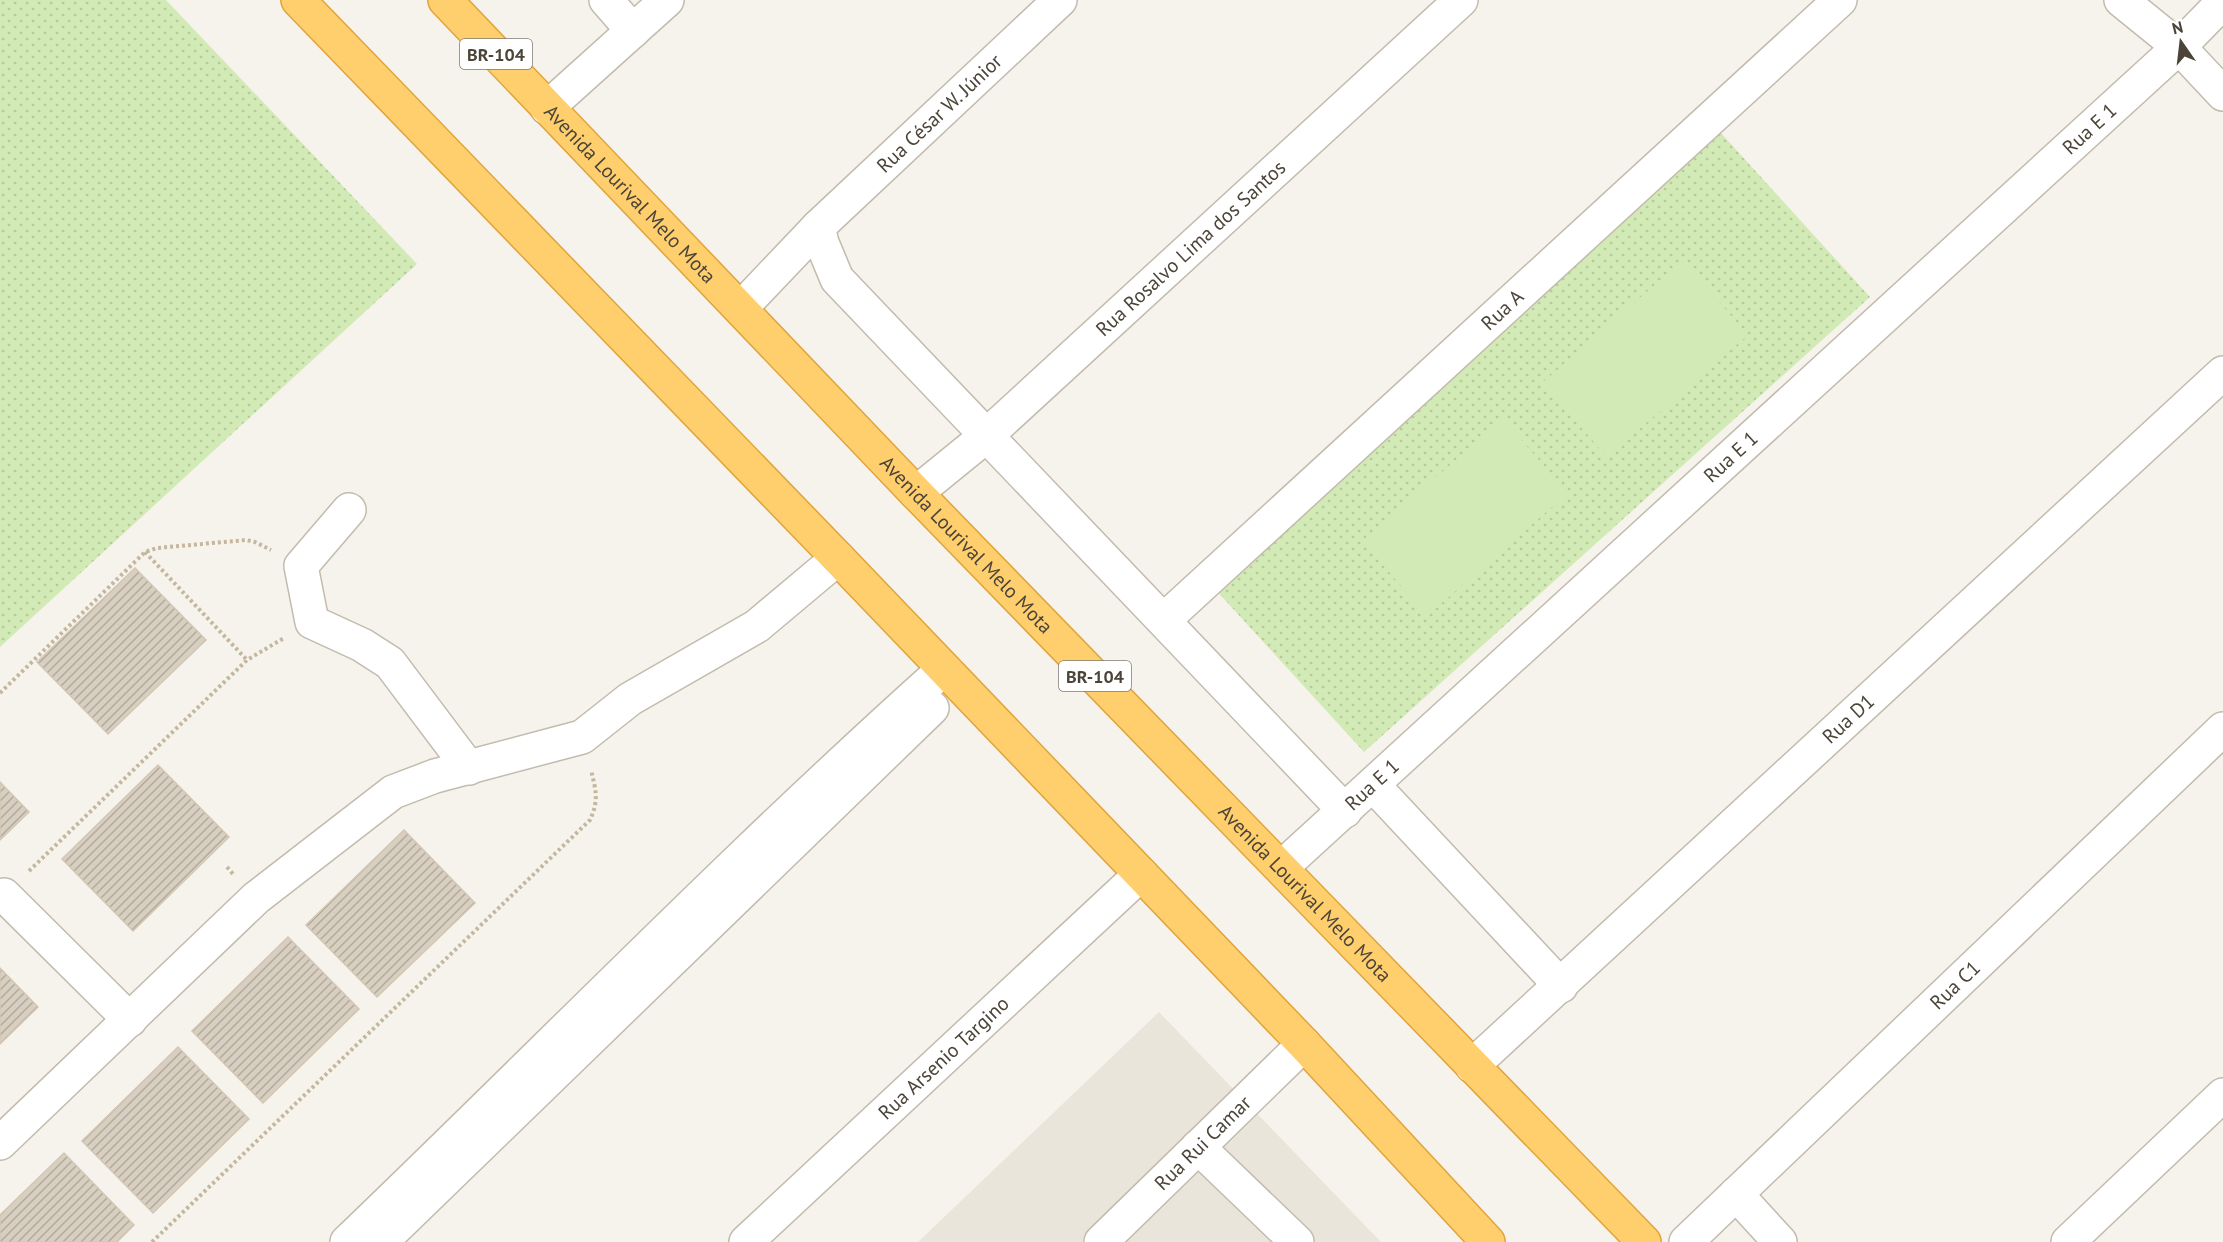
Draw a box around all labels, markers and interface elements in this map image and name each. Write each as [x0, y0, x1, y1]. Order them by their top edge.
north arrow [2151, 12, 2211, 72]
text: N [2170, 16, 2185, 38]
road number: BR-104 [460, 39, 532, 69]
street label: Rua César W. Júnior [871, 48, 1008, 178]
street label: Rua E 1 [2057, 97, 2122, 160]
street label: Avenida Lourival Melo Mota [539, 99, 722, 289]
street label: Rua Rosalvo Lima dos Santos [1090, 154, 1291, 342]
street label: Rua A [1475, 283, 1529, 336]
street label: Rua E 1 [1698, 425, 1763, 488]
street label: Avenida Lourival Melo Mota [874, 450, 1058, 639]
road number: BR-104 [1059, 661, 1131, 691]
street label: Rua D1 [1817, 688, 1880, 749]
street label: Rua E 1 [1339, 753, 1405, 816]
street label: Avenida Lourival Melo Mota [1213, 799, 1397, 988]
street label: Rua C1 [1924, 955, 1986, 1015]
street label: Rua Arsenio Targino [873, 991, 1014, 1125]
street label: Rua Rui Camar [1149, 1090, 1257, 1196]

